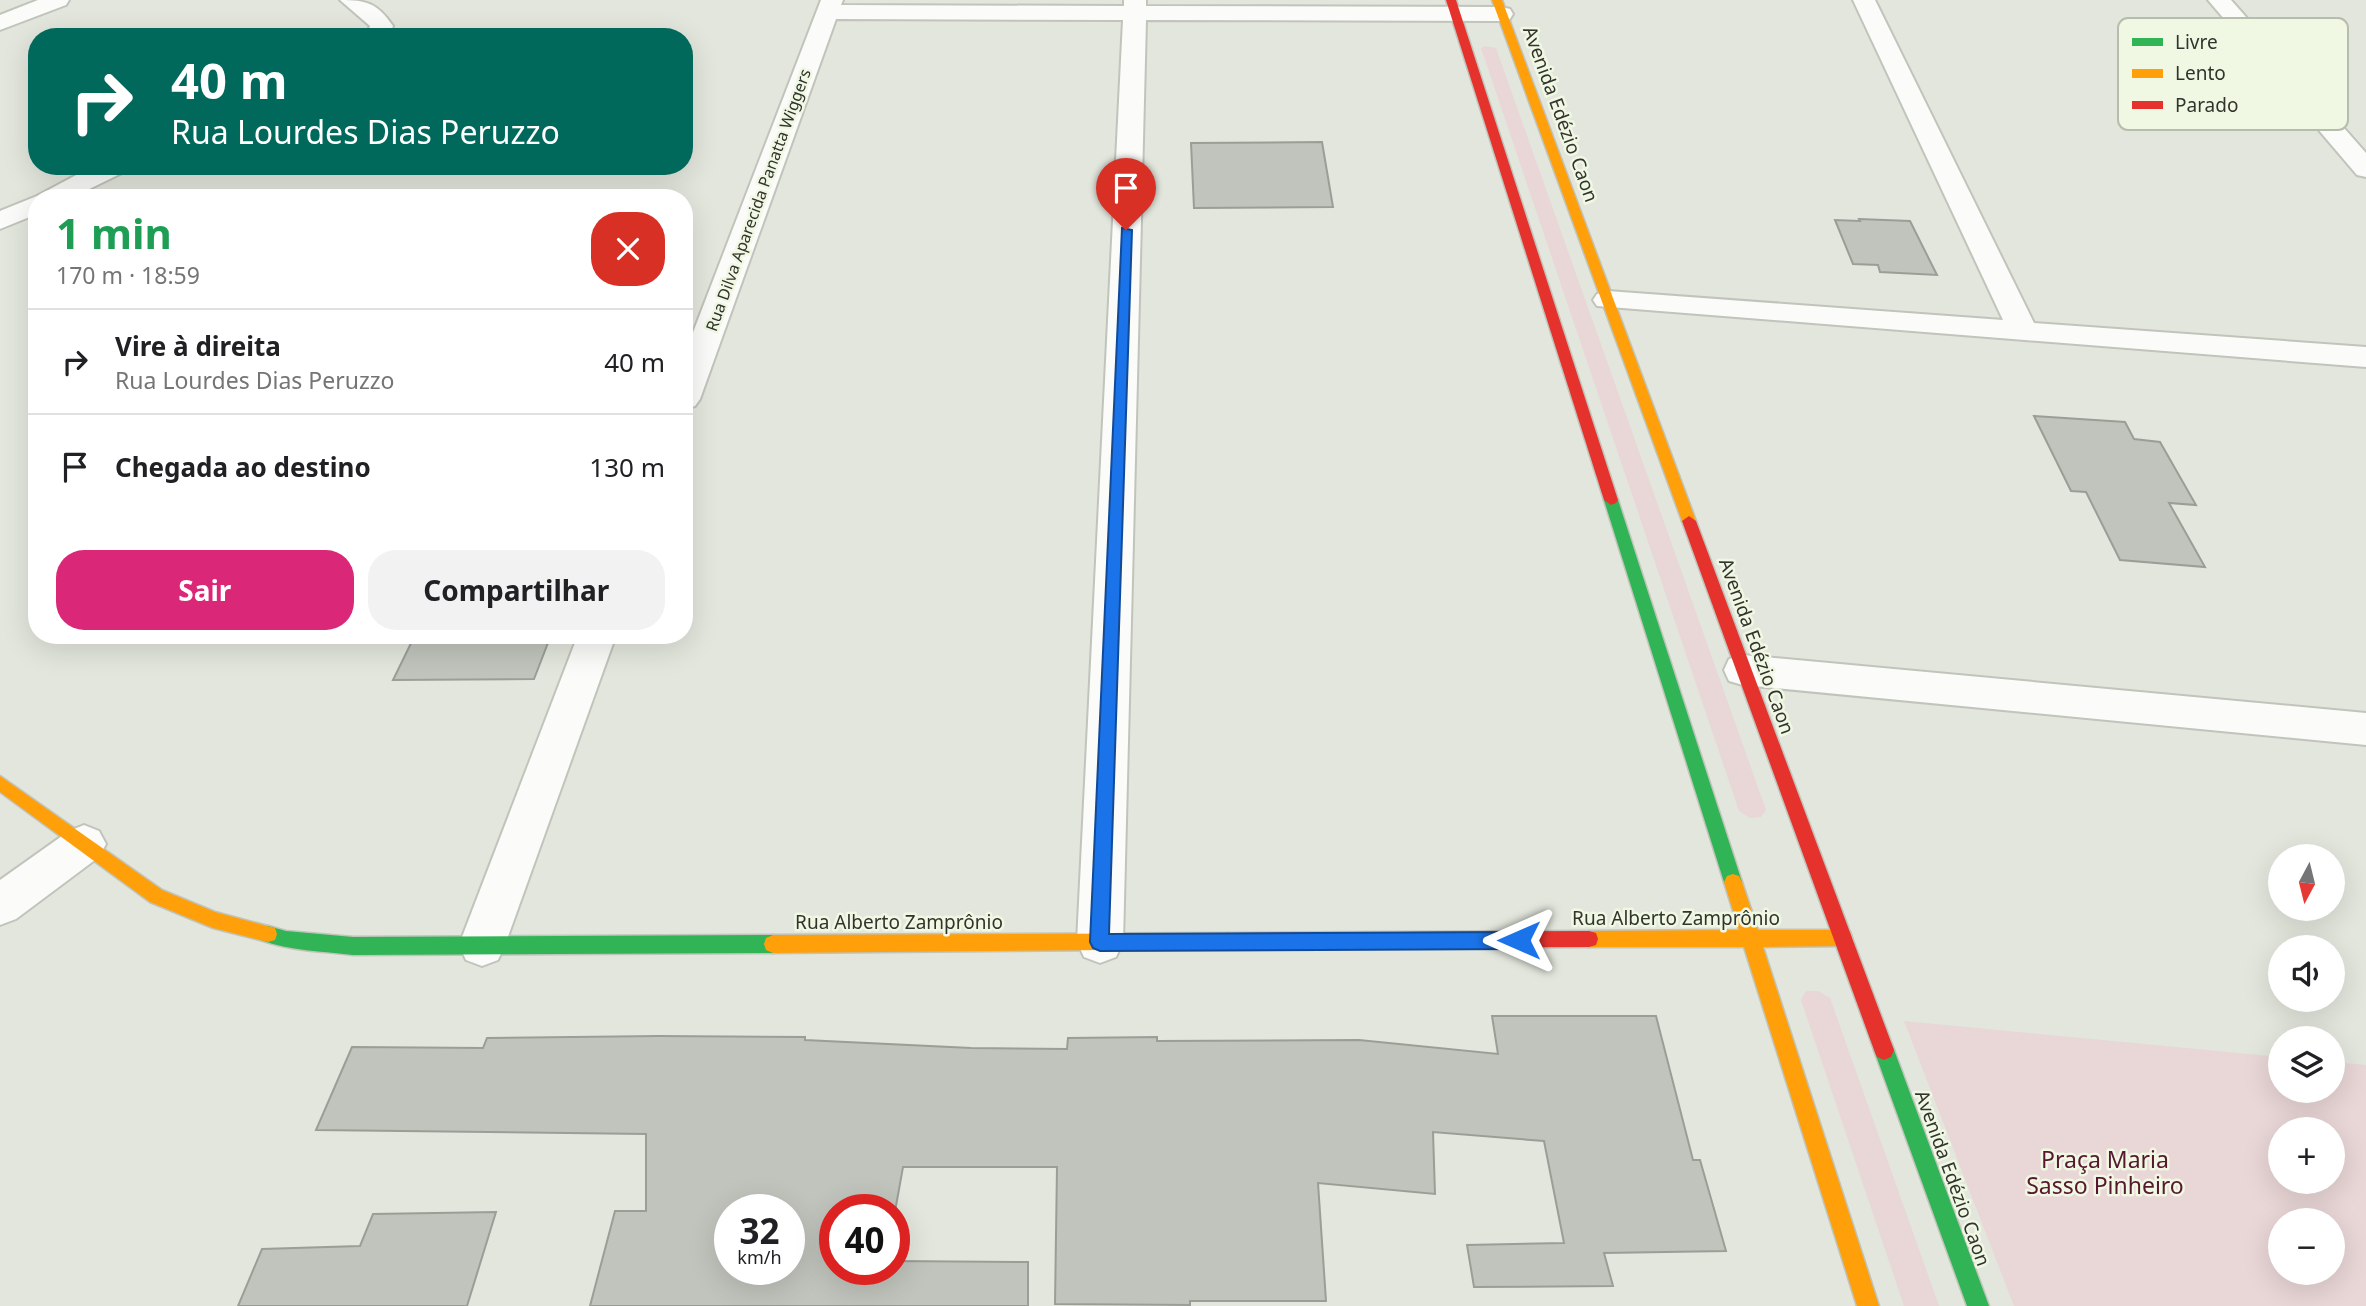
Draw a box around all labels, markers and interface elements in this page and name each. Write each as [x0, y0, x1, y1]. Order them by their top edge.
legend [2118, 18, 2348, 130]
street label: Avenida Edézio Caon [1517, 22, 1605, 206]
text: Livre [2175, 29, 2218, 55]
text: 40 m [171, 47, 288, 113]
icon: right [56, 56, 147, 147]
text: Lento [2175, 60, 2226, 86]
street label: Rua Dilva Aparecida Panatta Wiggers [700, 66, 816, 334]
text: Parado [2175, 92, 2238, 118]
text: Rua Lourdes Dias Peruzzo [171, 110, 560, 153]
pin [1096, 158, 1156, 230]
icon: arrive [1107, 169, 1145, 207]
text: 1 min [56, 204, 172, 261]
button: close [591, 212, 665, 286]
text: 170 m · 18:59 [56, 259, 200, 291]
text: Vire à direita [115, 328, 281, 364]
icon: right [56, 343, 94, 381]
text: 40 m [604, 344, 665, 380]
text: Rua Lourdes Dias Peruzzo [115, 364, 395, 396]
icon: arrive [56, 448, 94, 486]
text: Chegada ao destino [115, 449, 371, 485]
text: 130 m [589, 449, 665, 485]
button: Sair [56, 550, 354, 630]
button: Compartilhar [368, 550, 665, 630]
street label: Avenida Edézio Caon [1713, 554, 1801, 738]
north arrow [2268, 844, 2345, 920]
map controls [2268, 844, 2345, 1285]
position arrow [1482, 903, 1556, 977]
street label: Rua Alberto Zamprônio [1572, 905, 1780, 931]
street label: Rua Alberto Zamprônio [795, 909, 1003, 935]
button: sound [2268, 935, 2345, 1012]
button: layers [2268, 1026, 2345, 1103]
street label: Avenida Edézio Caon [1909, 1086, 1997, 1270]
button: + [2268, 1117, 2345, 1194]
park label: Praça Maria Sasso Pinheiro [2026, 1143, 2184, 1201]
speed limit sign: 40 [819, 1194, 910, 1285]
text: 32 [739, 1207, 780, 1254]
button: − [2268, 1208, 2345, 1285]
text: km/h [737, 1245, 782, 1269]

